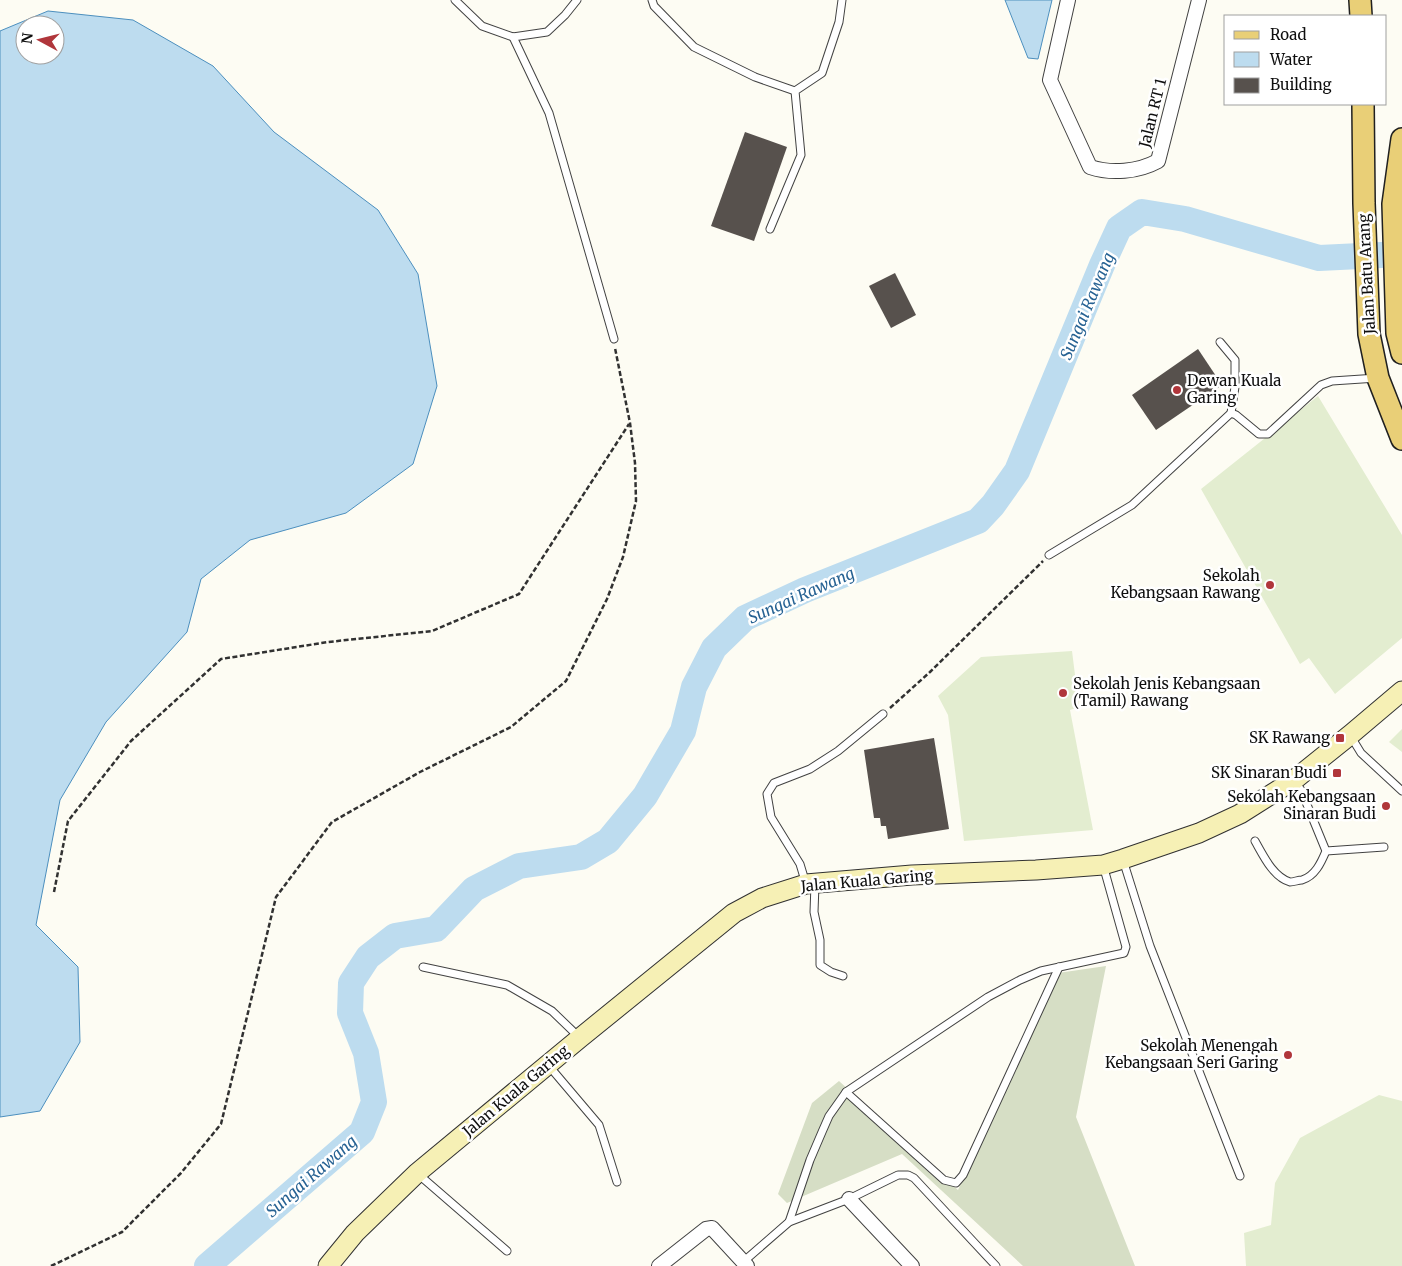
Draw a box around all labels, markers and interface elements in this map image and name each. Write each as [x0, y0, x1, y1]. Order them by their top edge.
north arrow [15, 15, 65, 65]
legend [1224, 15, 1387, 105]
text: Road [1270, 25, 1306, 44]
text: N [17, 32, 37, 45]
text: Water [1269, 50, 1313, 69]
text: Building [1270, 75, 1332, 94]
street label: Jalan RT 1 [1135, 76, 1170, 150]
street label: Jalan Batu Arang [1354, 213, 1379, 336]
water label: Sungai Rawang [1056, 250, 1119, 362]
place label: Dewan Kuala Garing [1187, 371, 1281, 407]
marker: Dewan Kuala Garing [1171, 384, 1183, 396]
water label: Sungai Rawang [745, 563, 857, 627]
place label: Sekolah Kebangsaan Rawang [1110, 566, 1260, 602]
marker: Sekolah Kebangsaan Rawang [1264, 579, 1276, 591]
place label: Sekolah Jenis Kebangsaan (Tamil) Rawang [1073, 674, 1261, 710]
marker: Sekolah Jenis Kebangsaan (Tamil) Rawang [1057, 687, 1069, 699]
place label: SK Rawang [1249, 728, 1330, 747]
marker: SK Rawang [1334, 732, 1346, 744]
place label: SK Sinaran Budi [1211, 763, 1327, 782]
marker: SK Sinaran Budi [1331, 767, 1343, 779]
place label: Sekolah Kebangsaan Sinaran Budi [1227, 787, 1376, 823]
marker: Sekolah Kebangsaan Sinaran Budi [1380, 800, 1392, 812]
street label: Jalan Kuala Garing [799, 865, 934, 896]
place label: Sekolah Menengah Kebangsaan Seri Garing [1105, 1036, 1278, 1072]
street label: Jalan Kuala Garing [458, 1041, 573, 1141]
marker: Sekolah Menengah Kebangsaan Seri Garing [1282, 1049, 1294, 1061]
water label: Sungai Rawang [261, 1131, 361, 1221]

